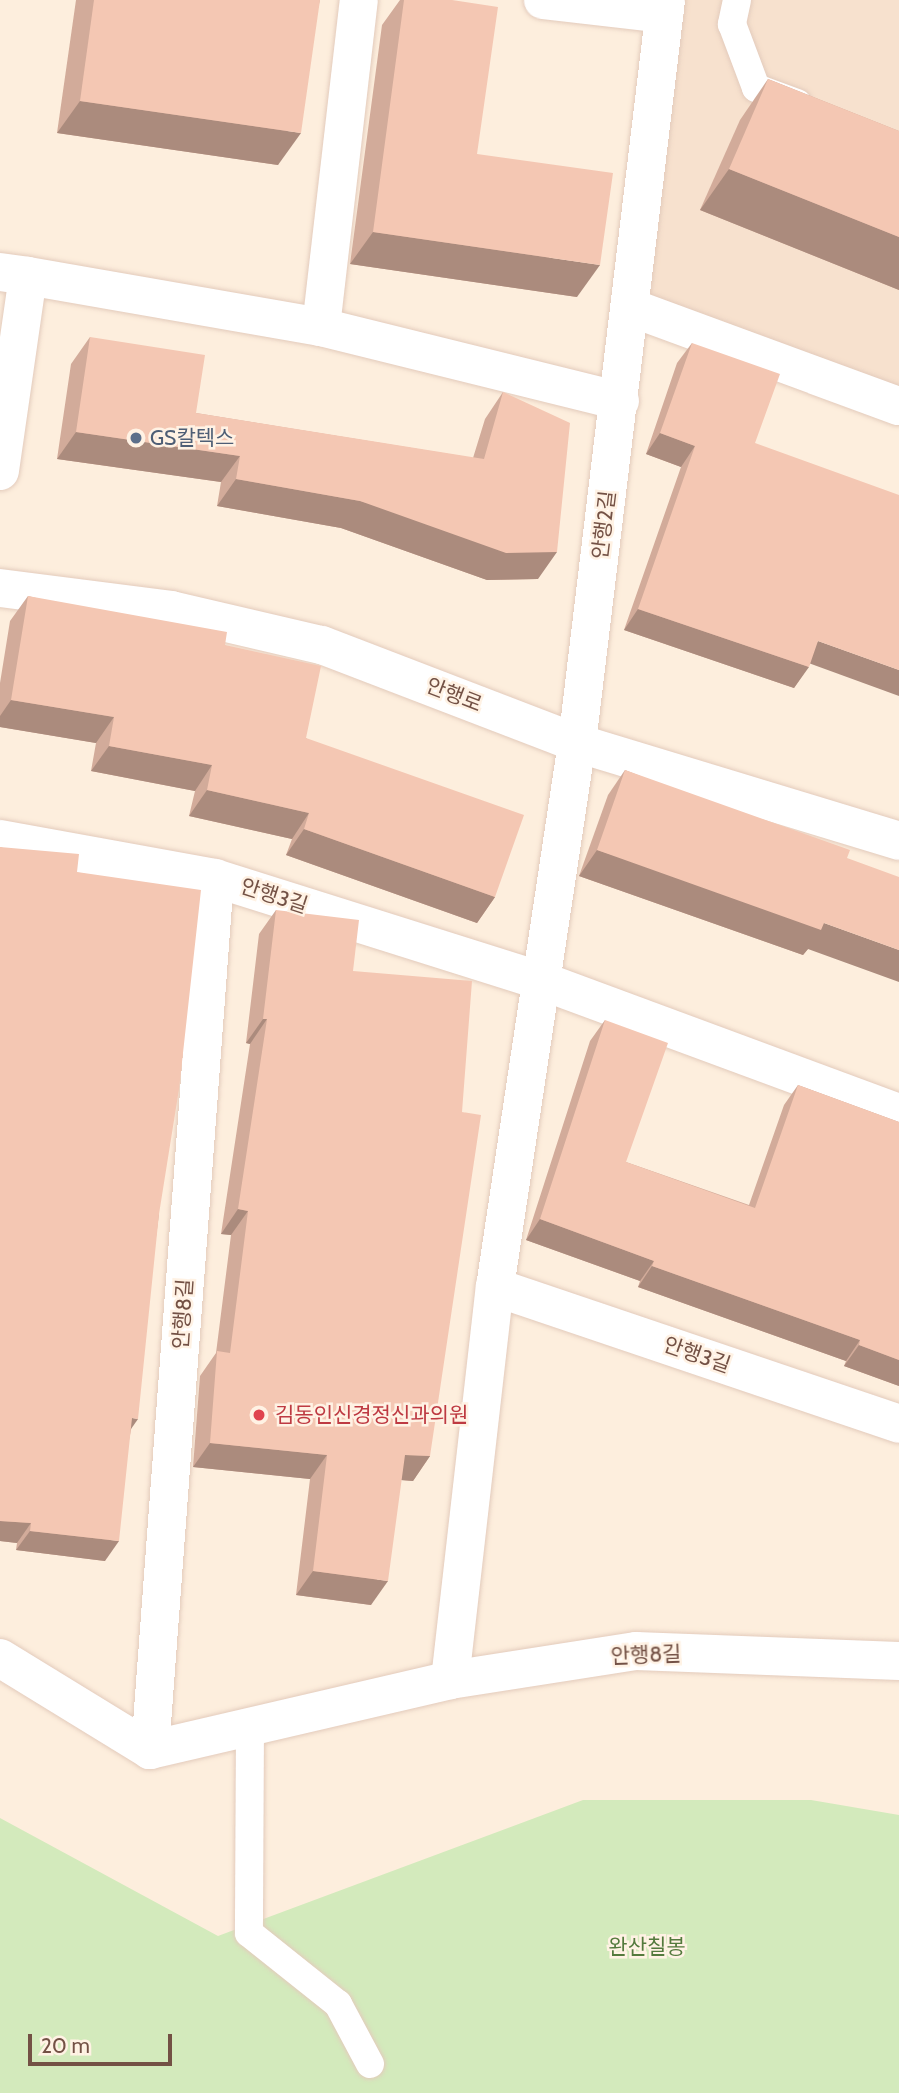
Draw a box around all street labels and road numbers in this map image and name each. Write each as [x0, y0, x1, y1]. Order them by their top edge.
street label: 안행2길 [587, 489, 621, 561]
street label: 안행로 [422, 673, 486, 717]
street label: 안행3길 [237, 873, 311, 919]
street label: 안행8길 [168, 1278, 198, 1350]
street label: 안행3길 [660, 1332, 734, 1378]
street label: 안행8길 [610, 1641, 682, 1669]

